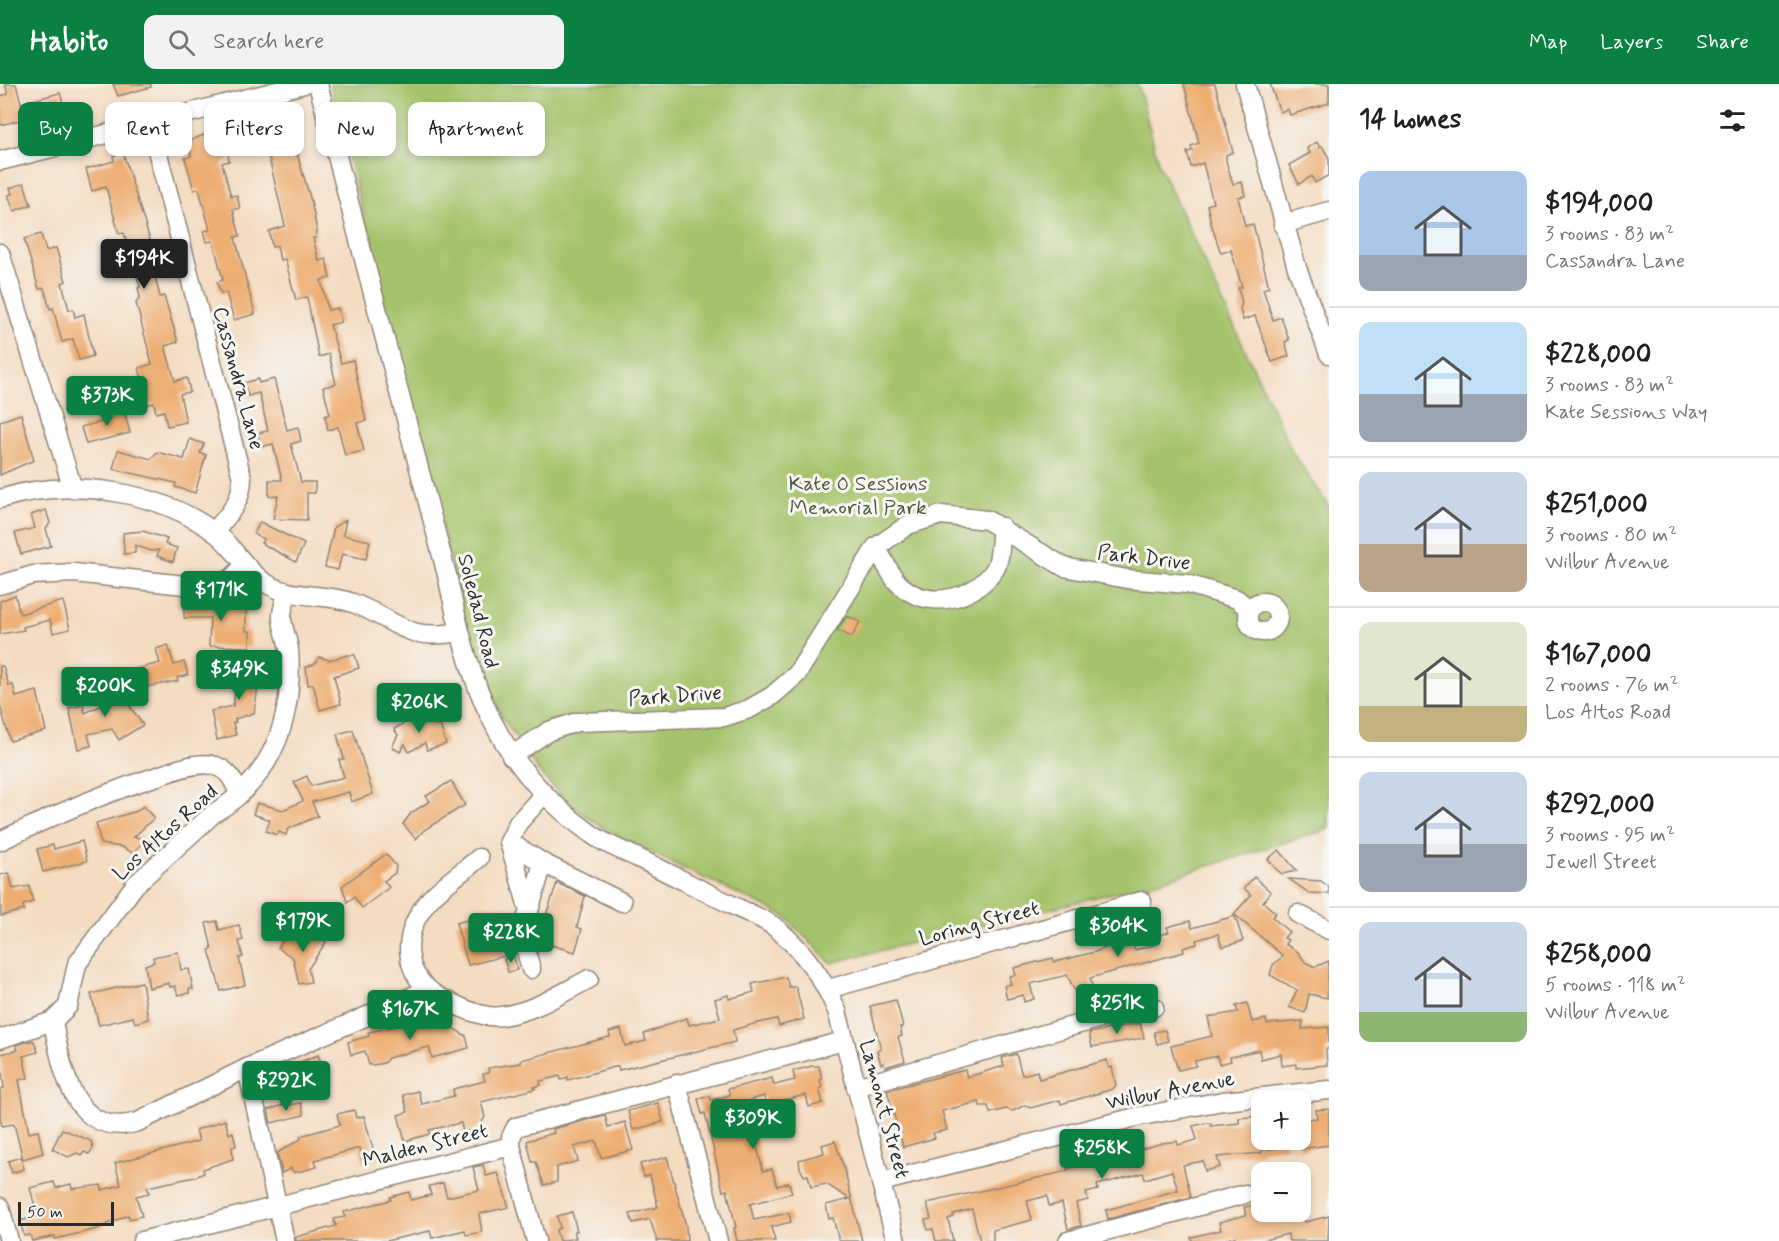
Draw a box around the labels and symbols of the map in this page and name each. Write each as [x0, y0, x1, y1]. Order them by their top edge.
pin: $194K [102, 239, 186, 290]
street label: Cassandra Lane [205, 304, 271, 453]
pin: $373K [65, 376, 149, 427]
park label: Kate O Sessions Memorial Park [789, 470, 927, 522]
street label: Park Drive [1096, 538, 1192, 578]
street label: Soledad Road [450, 551, 506, 671]
pin: $171K [179, 571, 263, 622]
pin: $349K [197, 650, 281, 701]
pin: $200K [63, 667, 147, 718]
street label: Park Drive [627, 679, 723, 713]
pin: $206K [377, 683, 461, 734]
street label: Los Altos Road [107, 778, 224, 887]
street label: Loring Street [916, 894, 1043, 953]
pin: $179K [261, 902, 345, 953]
pin: $304K [1076, 907, 1160, 958]
pin: $228K [469, 913, 553, 964]
pin: $251K [1075, 984, 1159, 1035]
pin: $167K [368, 990, 452, 1041]
street label: Lamont Street [852, 1037, 916, 1182]
pin: $292K [244, 1061, 328, 1112]
street label: Wilbur Avenue [1103, 1065, 1237, 1117]
pin: $309K [711, 1099, 795, 1150]
street label: Malden Street [360, 1117, 491, 1175]
pin: $258K [1060, 1129, 1144, 1180]
scale bar [18, 1199, 114, 1226]

